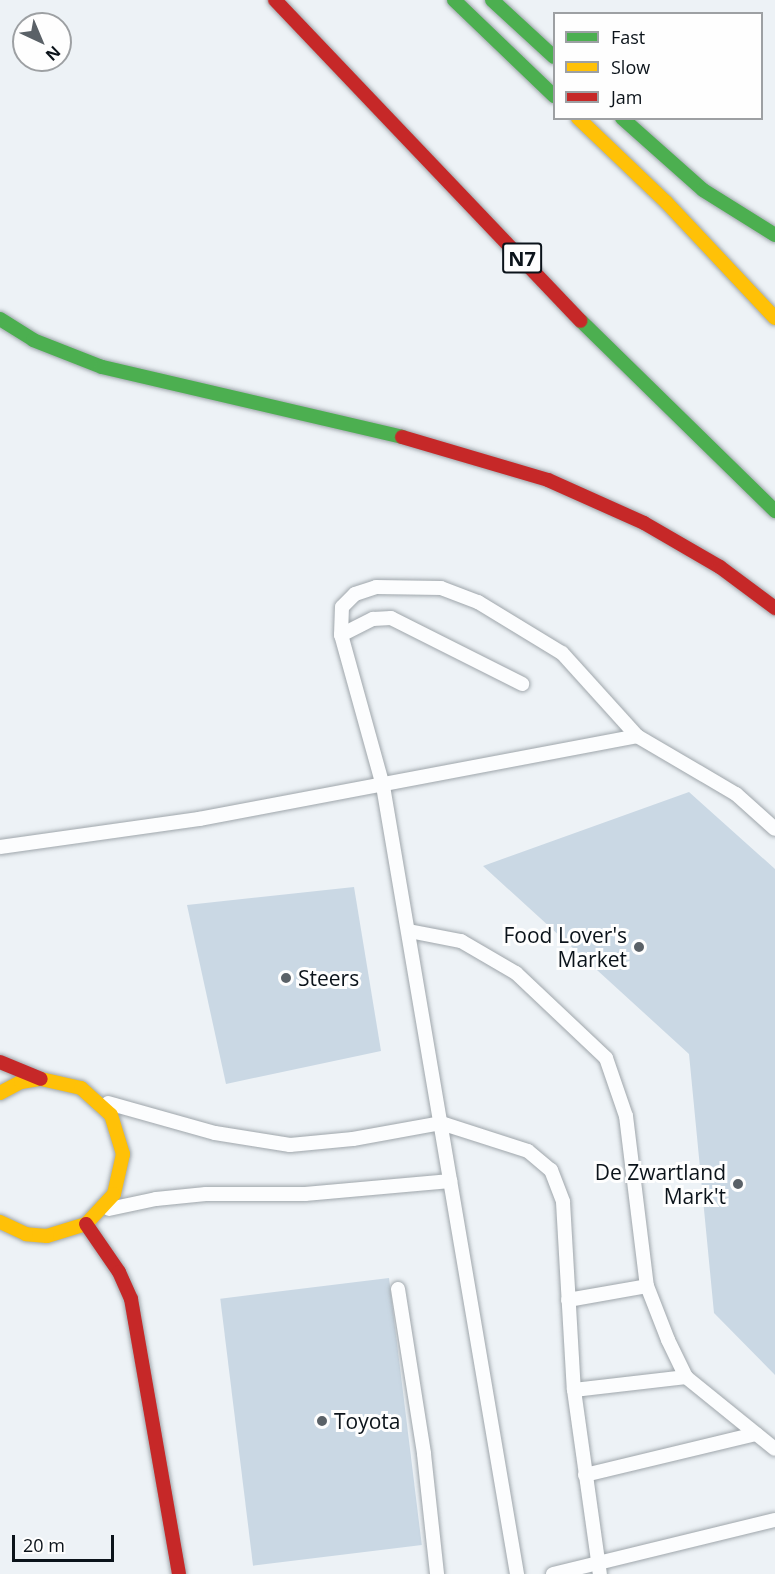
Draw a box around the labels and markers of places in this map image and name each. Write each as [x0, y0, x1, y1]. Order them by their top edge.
place label: Food Lover's Market [504, 922, 627, 972]
marker: Food Lover's Market [632, 940, 646, 954]
place label: Steers [298, 965, 359, 991]
marker: Steers [279, 971, 293, 985]
place label: De Zwartland Mark't [595, 1159, 726, 1209]
marker: De Zwartland Mark't [731, 1177, 745, 1191]
place label: Toyota [334, 1408, 401, 1434]
marker: Toyota [315, 1414, 329, 1428]

